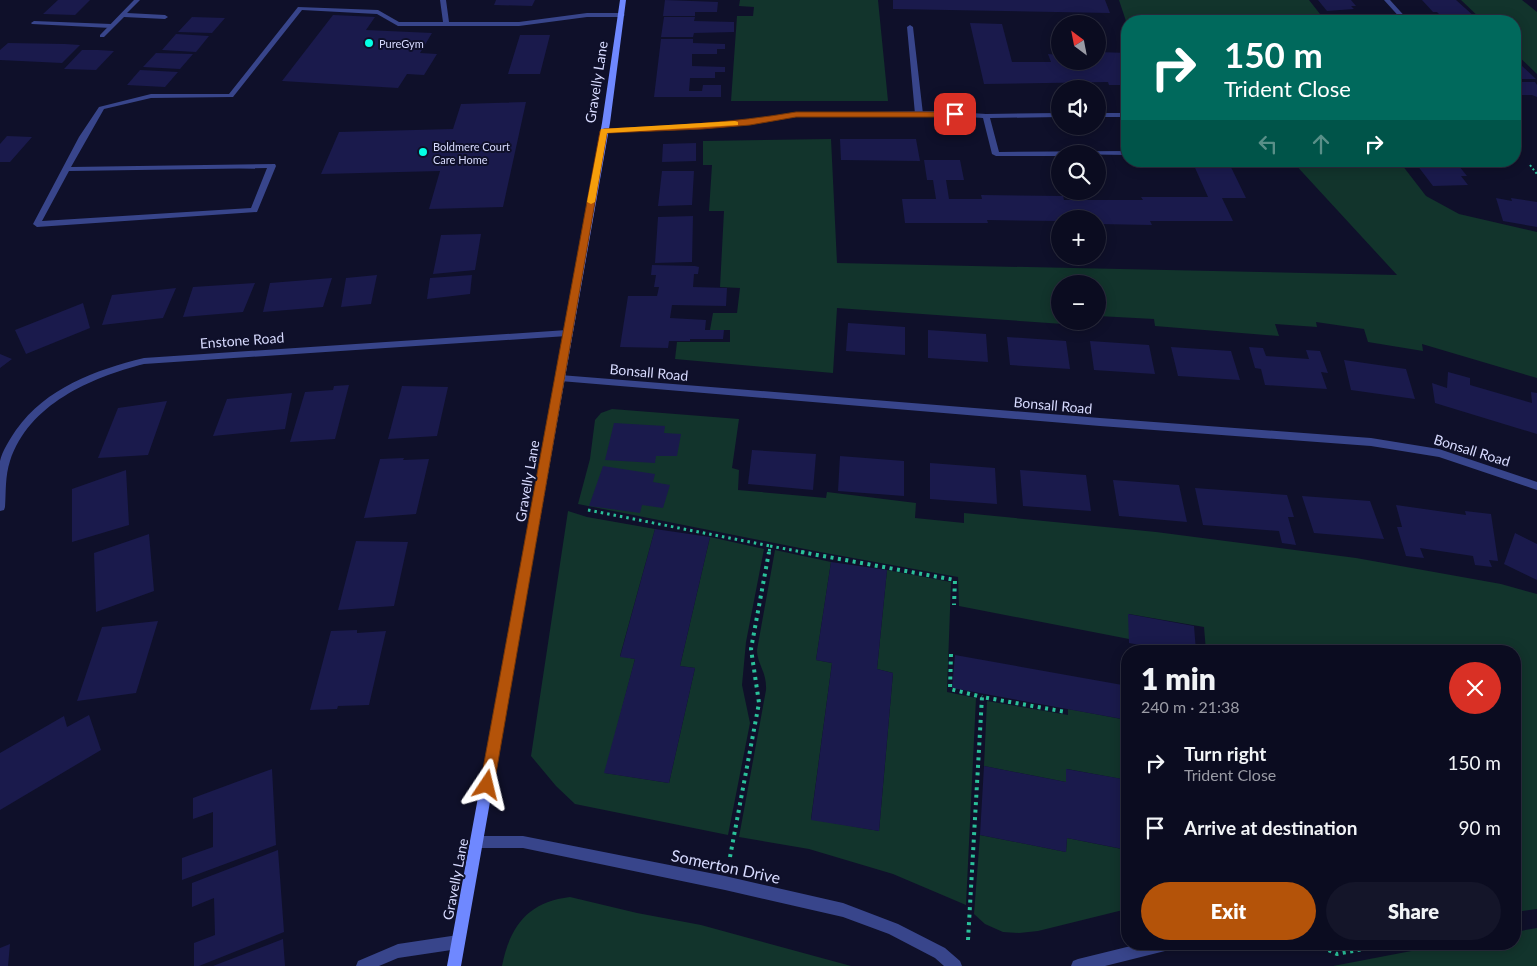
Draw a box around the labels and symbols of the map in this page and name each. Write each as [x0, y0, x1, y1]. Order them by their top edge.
north arrow [1051, 15, 1106, 70]
marker: PureGym [363, 37, 375, 49]
place label: PureGym [379, 37, 424, 50]
street label: Gravelly Lane [581, 40, 611, 124]
pin [934, 93, 976, 135]
place label: Boldmere Court Care Home [433, 140, 510, 166]
marker: Boldmere Court Care Home [417, 146, 429, 158]
street label: Enstone Road [199, 329, 285, 351]
street label: Bonsall Road [609, 360, 689, 384]
street label: Bonsall Road [1013, 393, 1093, 417]
street label: Bonsall Road [1432, 430, 1512, 470]
street label: Gravelly Lane [511, 439, 543, 523]
position arrow [460, 758, 512, 810]
street label: Gravelly Lane [439, 837, 471, 921]
street label: Somerton Drive [670, 845, 782, 887]

